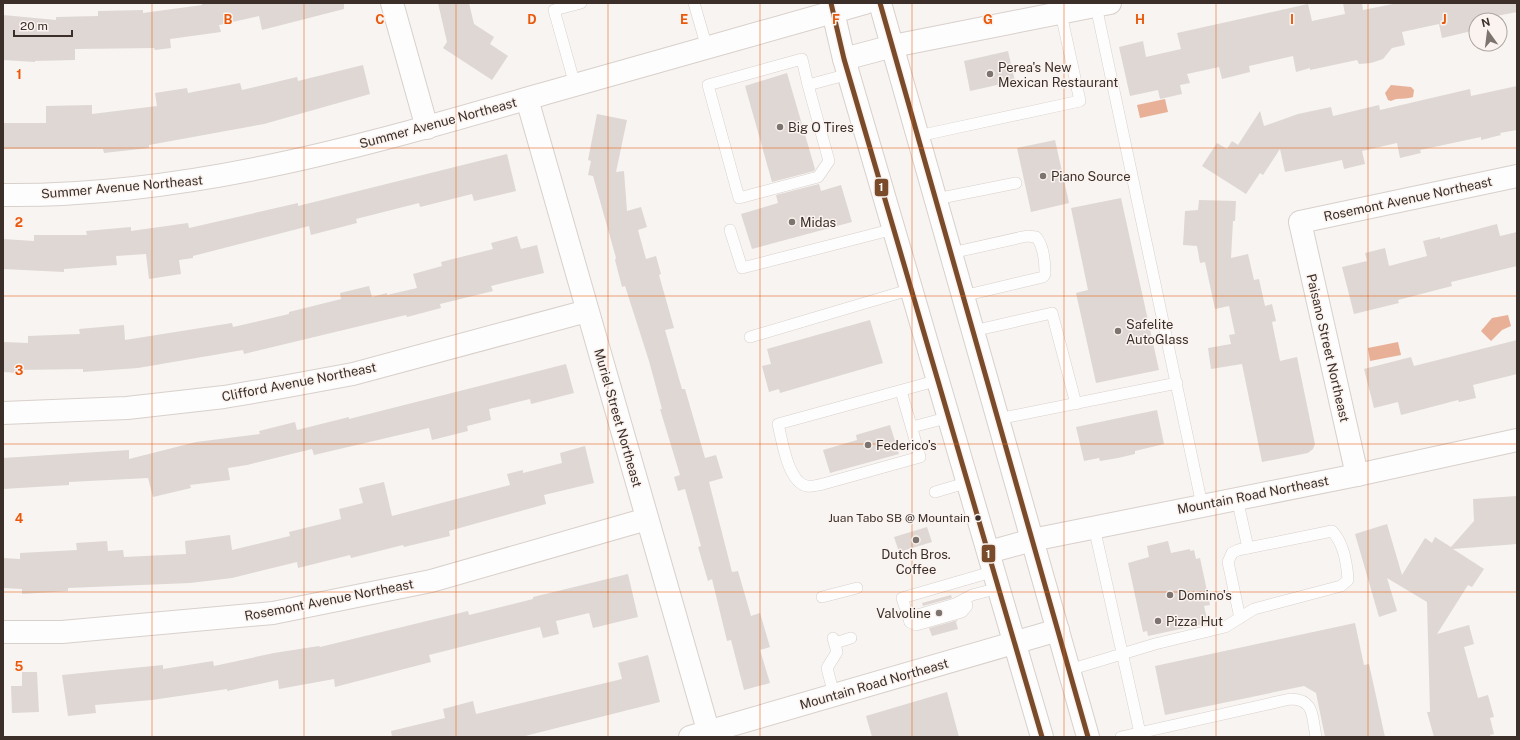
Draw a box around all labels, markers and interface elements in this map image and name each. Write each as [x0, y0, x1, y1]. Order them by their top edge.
scale bar [14, 12, 72, 38]
text: B [224, 12, 233, 27]
text: C [375, 12, 385, 27]
text: D [527, 12, 537, 27]
text: E [680, 12, 688, 27]
text: F [832, 12, 840, 27]
text: G [983, 12, 993, 27]
text: H [1135, 12, 1145, 27]
text: I [1290, 12, 1294, 27]
text: J [1441, 12, 1447, 27]
north arrow [1468, 12, 1508, 52]
text: N [1480, 15, 1491, 29]
text: 20 m [20, 19, 48, 33]
place label: Perea's New Mexican Restaurant [998, 60, 1118, 90]
text: 1 [16, 67, 22, 82]
marker: Perea's New Mexican Restaurant [985, 69, 995, 79]
street label: Summer Avenue Northeast [358, 95, 518, 151]
place label: Big O Tires [788, 120, 854, 135]
marker: Big O Tires [775, 122, 785, 132]
place label: Piano Source [1051, 169, 1131, 184]
marker: Piano Source [1038, 171, 1048, 181]
street label: Summer Avenue Northeast [40, 172, 204, 202]
street label: Rosemont Avenue Northeast [1322, 174, 1494, 224]
line badge: 1 [874, 178, 889, 197]
text: 1 [879, 181, 883, 193]
text: 2 [15, 215, 23, 230]
place label: Midas [800, 215, 836, 230]
marker: Midas [787, 217, 797, 227]
street label: Paisano Street Northeast [1304, 272, 1352, 424]
place label: Safelite AutoGlass [1126, 317, 1189, 347]
marker: Safelite AutoGlass [1113, 326, 1123, 336]
street label: Muriel Street Northeast [591, 347, 645, 489]
street label: Clifford Avenue Northeast [220, 360, 378, 404]
text: 3 [15, 363, 24, 378]
place label: Federico's [876, 438, 937, 453]
marker: Federico's [863, 440, 873, 450]
street label: Mountain Road Northeast [1176, 473, 1330, 517]
text: 4 [15, 511, 24, 526]
place label: Juan Tabo SB @ Mountain [828, 511, 970, 525]
marker: Juan Tabo SB @ Mountain [973, 513, 983, 523]
marker: Dutch Bros. Coffee [911, 535, 921, 545]
line badge: 1 [981, 544, 996, 563]
place label: Dutch Bros. Coffee [881, 547, 951, 577]
text: 1 [986, 548, 990, 560]
street label: Rosemont Avenue Northeast [243, 576, 415, 624]
place label: Domino's [1178, 588, 1232, 603]
marker: Domino's [1165, 590, 1175, 600]
place label: Valvoline [876, 606, 931, 621]
marker: Valvoline [934, 608, 944, 618]
place label: Pizza Hut [1166, 614, 1223, 629]
marker: Pizza Hut [1153, 616, 1163, 626]
street label: Mountain Road Northeast [798, 656, 950, 712]
text: 5 [15, 659, 24, 674]

